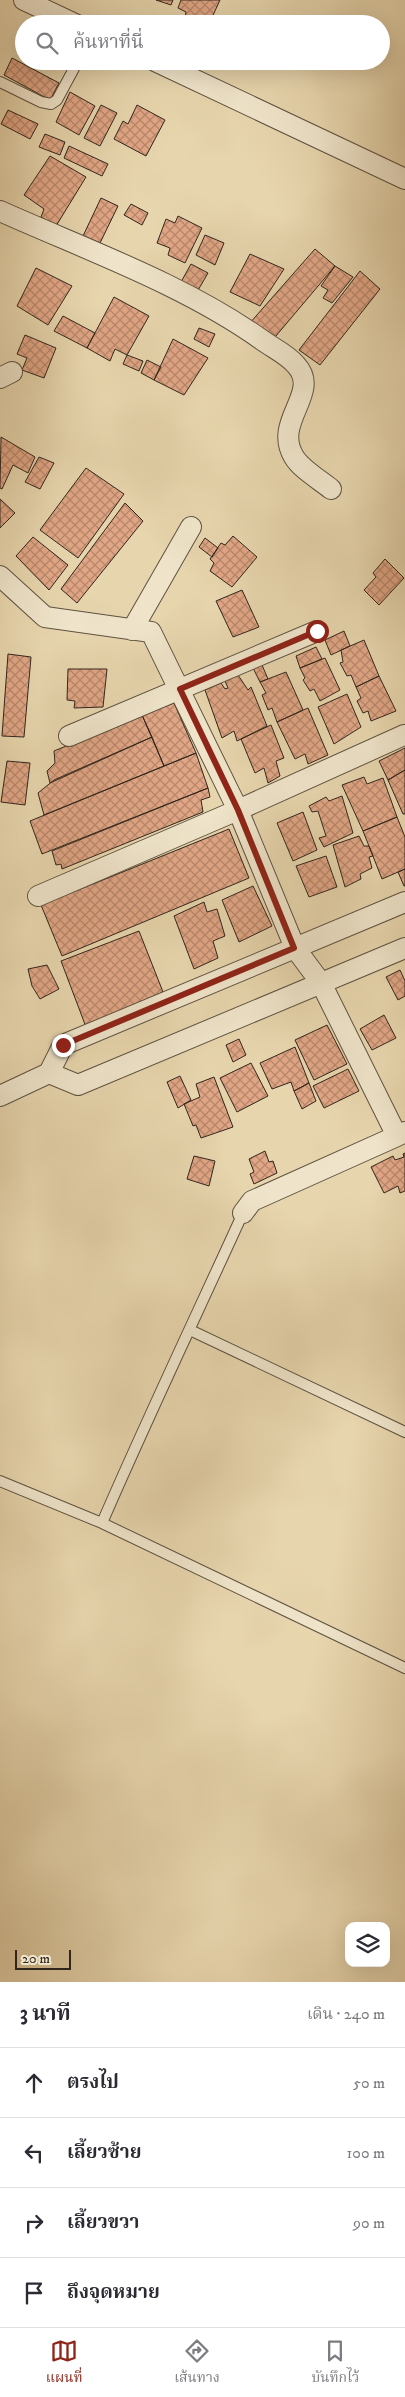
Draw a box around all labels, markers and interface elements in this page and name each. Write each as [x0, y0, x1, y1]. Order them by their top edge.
search box [15, 15, 390, 70]
icon: search [33, 29, 61, 57]
text: ค้นหาที่นี่ [73, 31, 144, 54]
route start [306, 620, 329, 643]
route end [52, 1034, 75, 1057]
map controls [345, 1922, 390, 1967]
button: layers [345, 1922, 390, 1967]
scale bar [15, 1947, 71, 1970]
text: 20 m [22, 1950, 50, 1968]
text: 3 นาที [20, 2001, 71, 2027]
text: เดิน · 240 m [307, 2004, 385, 2024]
icon: ahead [20, 2069, 48, 2097]
text: ตรงไป [67, 2071, 119, 2094]
text: 50 m [353, 2073, 385, 2093]
icon: left [20, 2139, 48, 2167]
text: เลี้ยวซ้าย [67, 2141, 141, 2164]
text: 100 m [347, 2143, 385, 2163]
icon: right [20, 2209, 48, 2237]
text: เลี้ยวขวา [67, 2211, 139, 2234]
text: 90 m [353, 2213, 385, 2233]
icon: arrive [20, 2279, 48, 2307]
text: ถึงจุดหมาย [67, 2281, 160, 2304]
tab: แผนที่ [46, 2337, 83, 2389]
tab: เส้นทาง [174, 2337, 220, 2389]
tab: บันทึกไว้ [311, 2337, 359, 2389]

